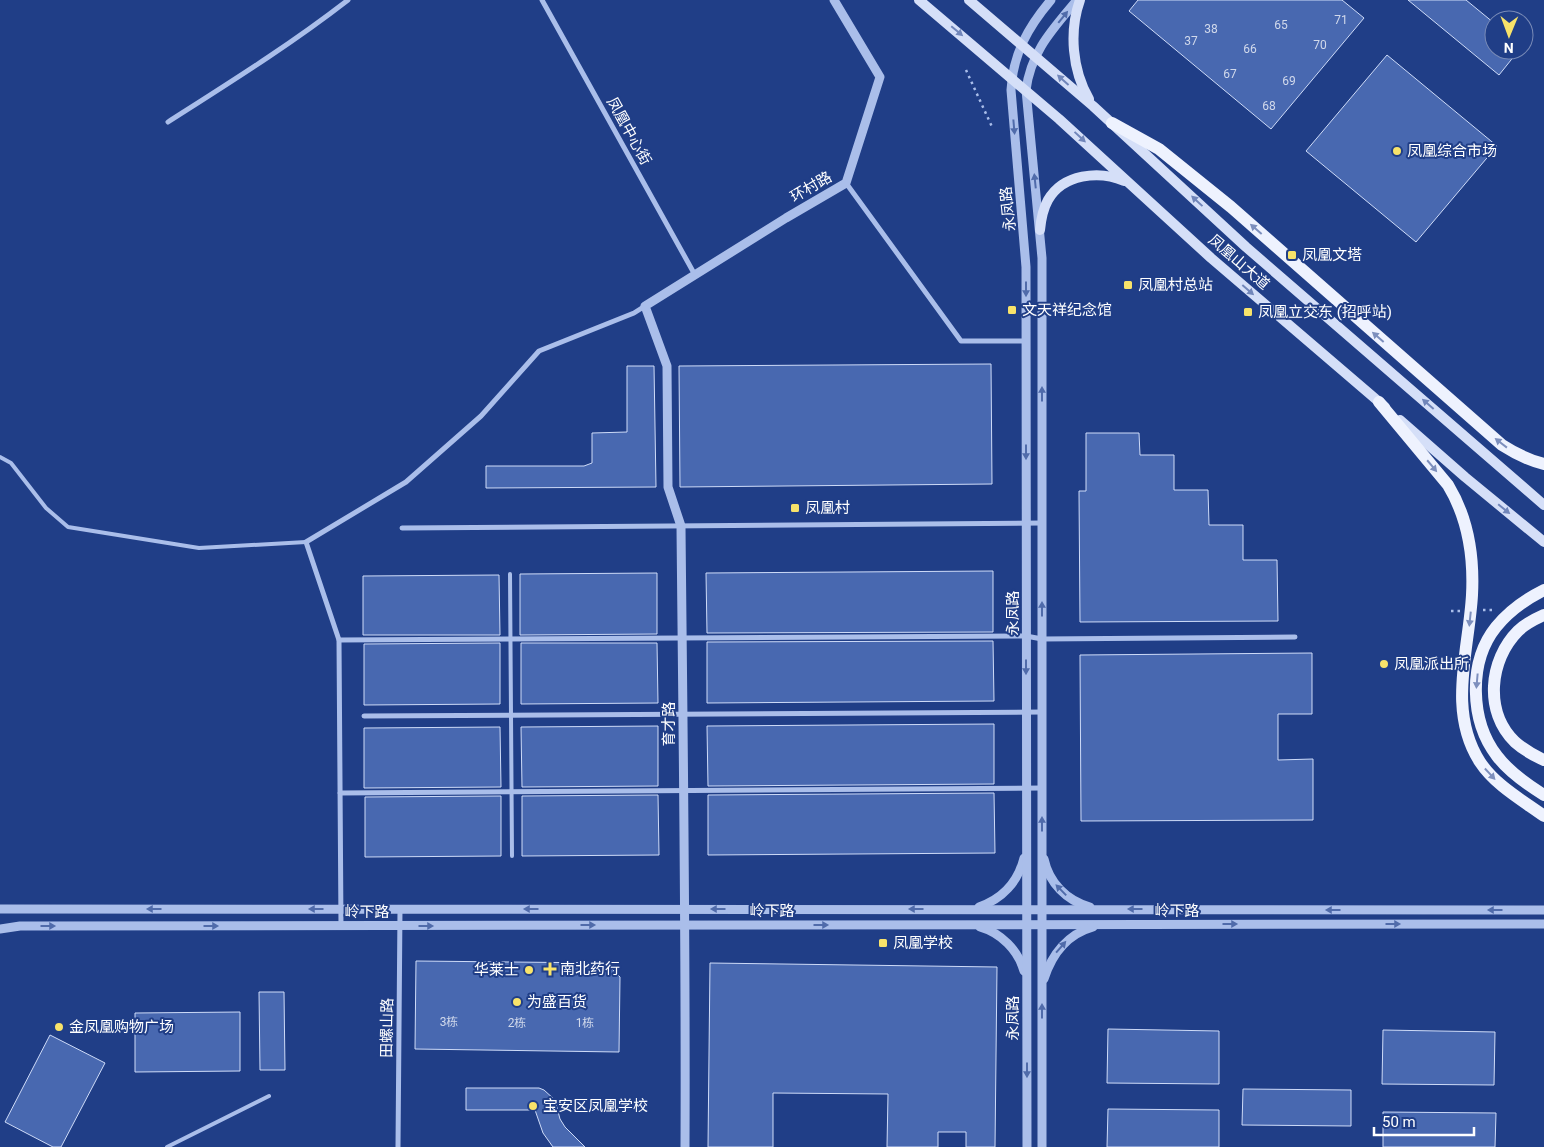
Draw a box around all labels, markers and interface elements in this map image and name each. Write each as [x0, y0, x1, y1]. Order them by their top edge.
north arrow [1484, 10, 1534, 60]
one-way arrow [1057, 12, 1069, 24]
house number: 71 [1334, 13, 1348, 27]
house number: 65 [1274, 18, 1288, 32]
house number: 38 [1204, 22, 1218, 36]
one-way arrow [950, 26, 963, 37]
house number: 37 [1184, 34, 1198, 48]
house number: 70 [1313, 38, 1327, 52]
text: N [1504, 40, 1514, 56]
house number: 66 [1243, 42, 1257, 56]
house number: 67 [1223, 67, 1237, 81]
one-way arrow [1058, 74, 1070, 86]
house number: 69 [1282, 74, 1296, 88]
street label: 凤凰中心街 [603, 94, 655, 168]
house number: 68 [1262, 99, 1276, 113]
one-way arrow [1010, 120, 1018, 136]
one-way arrow [1073, 132, 1086, 143]
place label: 凤凰综合市场 [1407, 142, 1497, 160]
marker: 凤凰综合市场 [1391, 145, 1403, 157]
street label: 环村路 [787, 168, 835, 206]
one-way arrow [1031, 173, 1039, 189]
street label: 永凤路 [997, 186, 1019, 232]
one-way arrow [1191, 195, 1203, 207]
one-way arrow [1250, 224, 1263, 235]
street label: 凤凰山大道 [1205, 231, 1273, 293]
place label: 凤凰文塔 [1302, 246, 1362, 264]
marker: 凤凰文塔 [1286, 249, 1298, 261]
place label: 凤凰村总站 [1138, 276, 1213, 294]
marker: 凤凰村总站 [1122, 279, 1134, 291]
one-way arrow [1022, 282, 1030, 298]
one-way arrow [1241, 284, 1254, 295]
place label: 文天祥纪念馆 [1022, 301, 1112, 319]
place label: 凤凰立交东 (招呼站) [1258, 303, 1392, 321]
marker: 文天祥纪念馆 [1006, 304, 1018, 316]
marker: 凤凰立交东 (招呼站) [1242, 306, 1254, 318]
one-way arrow [1372, 331, 1385, 342]
one-way arrow [1038, 385, 1046, 401]
one-way arrow [1422, 398, 1434, 410]
one-way arrow [1494, 438, 1507, 449]
one-way arrow [1022, 444, 1030, 460]
one-way arrow [1427, 460, 1438, 473]
place label: 凤凰村 [805, 499, 850, 517]
marker: 凤凰村 [789, 502, 801, 514]
one-way arrow [1497, 504, 1510, 515]
street label: 永凤路 [1004, 590, 1022, 636]
one-way arrow [1038, 600, 1046, 616]
one-way arrow [1466, 611, 1474, 627]
place label: 凤凰派出所 [1394, 655, 1469, 673]
marker: 凤凰派出所 [1378, 658, 1390, 670]
one-way arrow [1022, 659, 1030, 675]
one-way arrow [1473, 673, 1481, 689]
street label: 育才路 [660, 701, 678, 747]
one-way arrow [1484, 767, 1496, 779]
one-way arrow [1038, 815, 1046, 831]
one-way arrow [1055, 884, 1067, 896]
street label: 岭下路 [749, 902, 795, 920]
street label: 岭下路 [1154, 902, 1200, 920]
street label: 岭下路 [344, 903, 390, 921]
one-way arrow [145, 905, 161, 913]
one-way arrow [308, 905, 324, 913]
one-way arrow [523, 905, 539, 913]
one-way arrow [710, 905, 726, 913]
one-way arrow [908, 905, 924, 913]
one-way arrow [1127, 905, 1143, 913]
one-way arrow [1325, 906, 1341, 914]
one-way arrow [1487, 906, 1503, 914]
one-way arrow [1222, 920, 1238, 928]
one-way arrow [1385, 920, 1401, 928]
one-way arrow [581, 921, 597, 929]
one-way arrow [814, 921, 830, 929]
one-way arrow [41, 922, 57, 930]
one-way arrow [203, 922, 219, 930]
one-way arrow [418, 922, 434, 930]
place label: 凤凰学校 [893, 934, 953, 952]
marker: 凤凰学校 [877, 937, 889, 949]
one-way arrow [1055, 942, 1067, 954]
place label: 南北药行 [560, 960, 620, 978]
place label: 华莱士 [474, 961, 519, 979]
marker: 南北药行 [544, 963, 556, 975]
marker: 华莱士 [523, 964, 535, 976]
place label: 为盛百货 [527, 993, 587, 1011]
street label: 永凤路 [1004, 995, 1022, 1041]
marker: 为盛百货 [511, 996, 523, 1008]
street label: 田螺山路 [377, 998, 397, 1058]
one-way arrow [1038, 1003, 1046, 1019]
house number: 3栋 [440, 1015, 458, 1029]
house number: 2栋 [508, 1016, 526, 1030]
house number: 1栋 [576, 1016, 594, 1030]
place label: 金凤凰购物广场 [69, 1018, 174, 1036]
marker: 金凤凰购物广场 [53, 1021, 65, 1033]
one-way arrow [1023, 1062, 1031, 1078]
place label: 宝安区凤凰学校 [543, 1097, 648, 1115]
marker: 宝安区凤凰学校 [527, 1100, 539, 1112]
scale bar [1374, 1104, 1474, 1136]
text: 50 m [1382, 1113, 1416, 1131]

